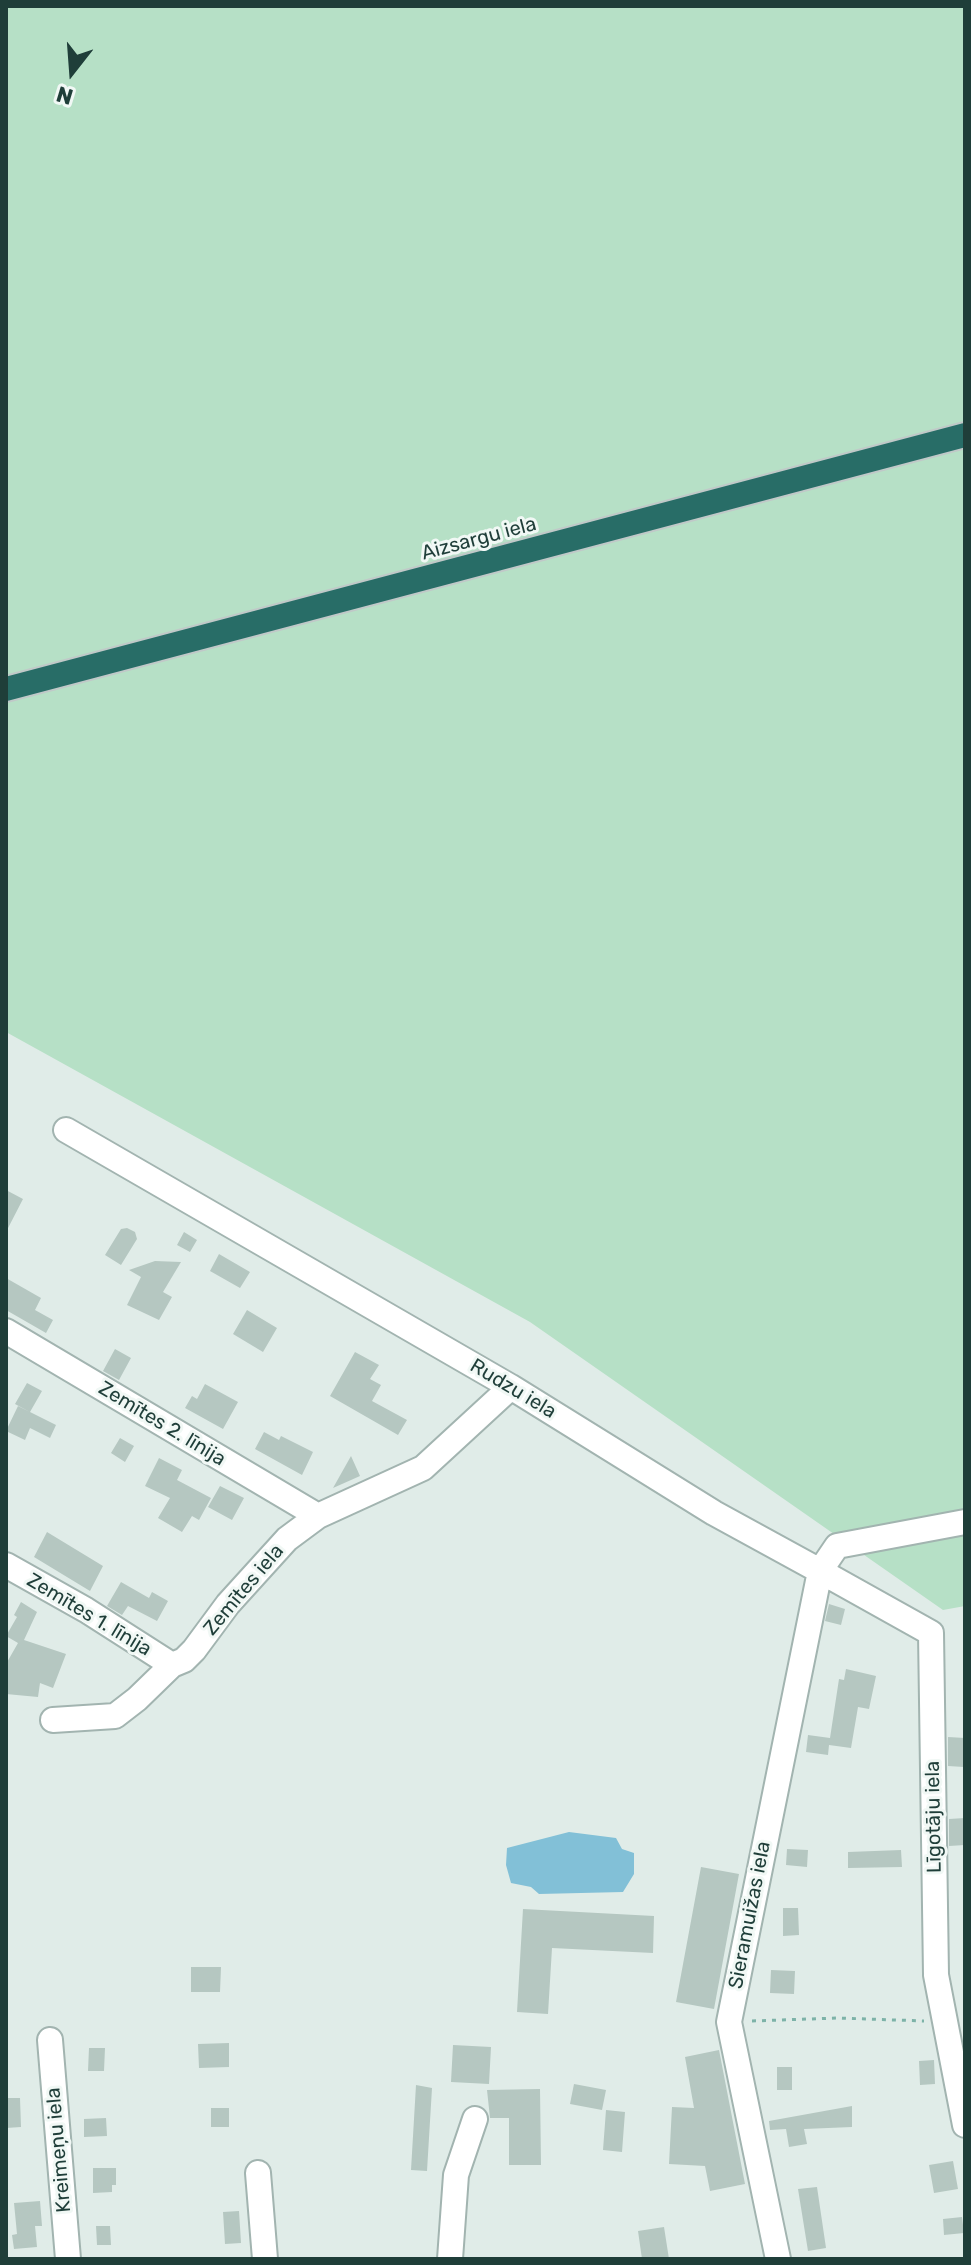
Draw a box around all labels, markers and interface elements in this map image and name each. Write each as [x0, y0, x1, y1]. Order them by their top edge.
north arrow [32, 32, 112, 112]
text: N [53, 80, 76, 111]
street label: Aizsargu iela [419, 512, 539, 566]
street label: Rudzu iela [466, 1354, 560, 1424]
street label: Zemītes 2. līnija [94, 1377, 230, 1471]
street label: Zemītes iela [199, 1540, 289, 1640]
street label: Zemītes 1. līnija [22, 1568, 156, 1662]
street label: Līgotāju iela [921, 1761, 947, 1873]
street label: Sieramuižas iela [724, 1839, 776, 1991]
street label: Kreimeņu iela [42, 2086, 76, 2214]

